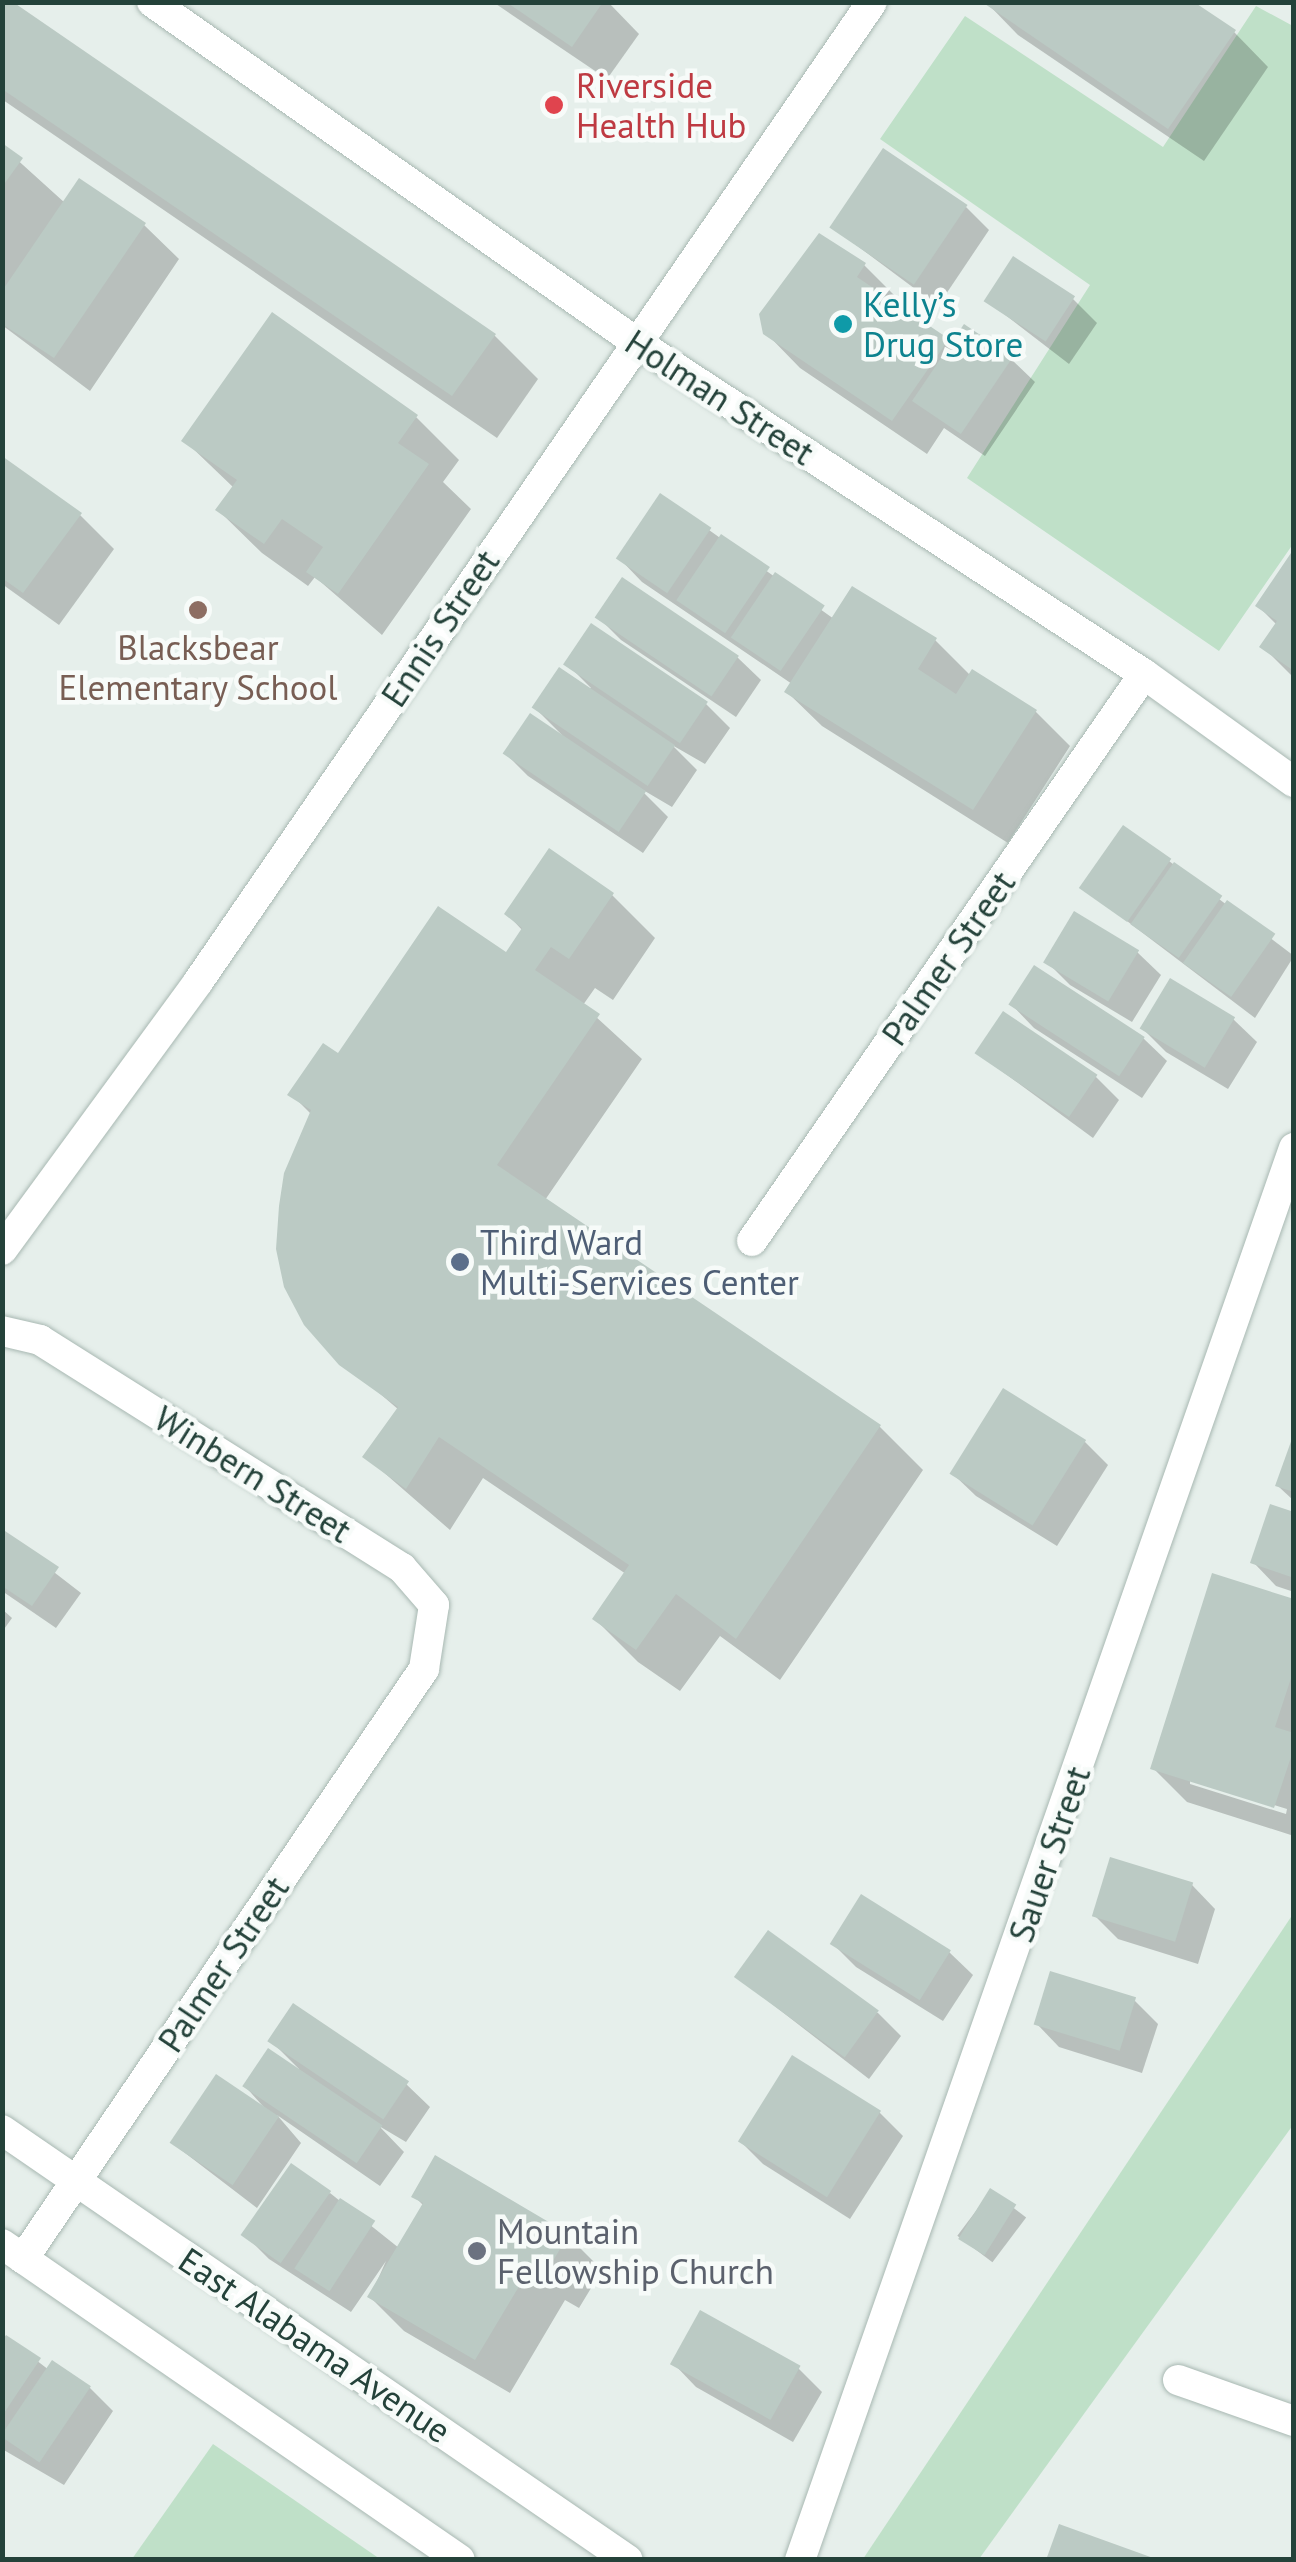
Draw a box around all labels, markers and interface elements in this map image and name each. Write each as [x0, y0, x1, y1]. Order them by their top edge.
place label: Riverside Health Hub [576, 64, 747, 146]
marker: Riverside Health Hub [541, 92, 567, 118]
place label: Kelly’s Drug Store [863, 283, 1023, 365]
marker: Kelly’s Drug Store [832, 313, 854, 335]
street label: Holman Street [618, 321, 822, 473]
street label: Ennis Street [372, 542, 508, 714]
marker: Blacksbear Elementary School [187, 599, 209, 621]
place label: Blacksbear Elementary School [58, 626, 338, 708]
street label: Palmer Street [873, 863, 1023, 1053]
place label: Third Ward Multi-Services Center [480, 1221, 799, 1303]
marker: Third Ward Multi-Services Center [449, 1251, 471, 1273]
street label: Winbern Street [147, 1397, 359, 1551]
street label: Sauer Street [999, 1761, 1099, 1947]
street label: Palmer Street [149, 1868, 297, 2060]
place label: Mountain Fellowship Church [497, 2210, 774, 2292]
street label: East Alabama Avenue [170, 2238, 460, 2452]
marker: Mountain Fellowship Church [466, 2240, 488, 2262]

